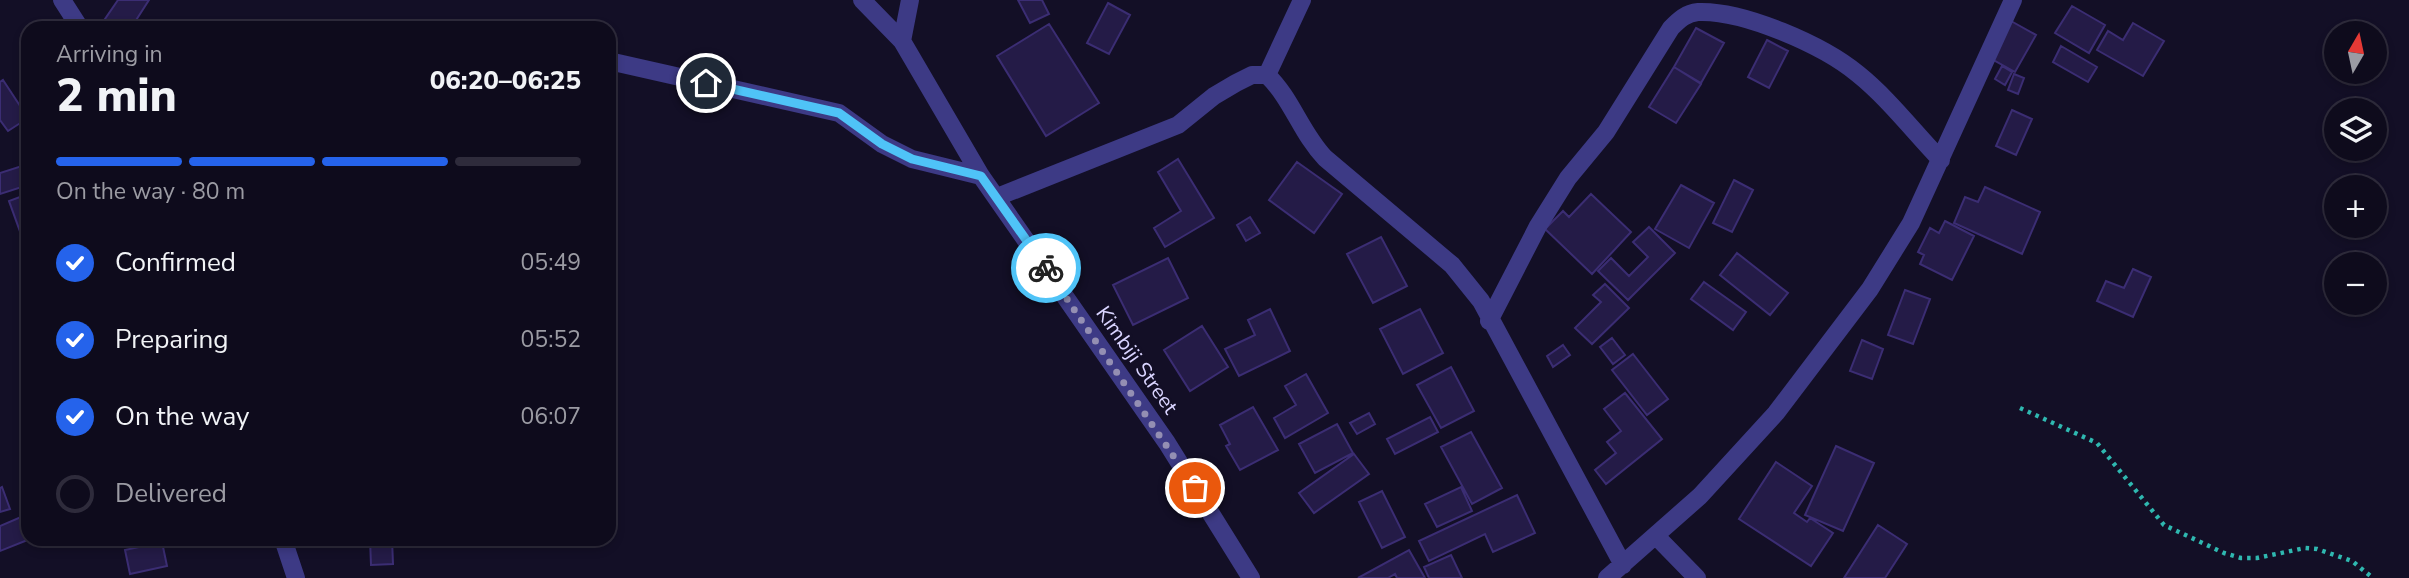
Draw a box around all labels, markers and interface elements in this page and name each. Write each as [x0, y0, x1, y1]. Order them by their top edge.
north arrow [2324, 21, 2387, 84]
map controls [2324, 21, 2387, 315]
text: Arriving in [56, 39, 163, 70]
pin [676, 53, 736, 113]
text: 06:20–06:25 [430, 63, 581, 98]
text: 2 min [56, 64, 177, 127]
icon: home [687, 64, 725, 102]
button: layers [2324, 98, 2387, 161]
button: + [2324, 175, 2387, 238]
text: On the way · 80 m [56, 176, 245, 207]
courier [1011, 233, 1081, 303]
icon: check [56, 244, 94, 282]
text: Confirmed [115, 245, 236, 280]
text: 05:49 [521, 247, 581, 278]
icon: bike [1027, 249, 1065, 287]
button: − [2324, 252, 2387, 315]
street label: Kimbiji Street [1090, 301, 1185, 420]
icon: check [56, 321, 94, 359]
text: Preparing [115, 322, 228, 357]
text: 05:52 [521, 324, 581, 355]
icon: check [56, 398, 94, 436]
text: On the way [115, 399, 249, 434]
text: 06:07 [521, 401, 581, 432]
pin [1165, 458, 1225, 518]
icon: bag [1176, 469, 1214, 507]
text: Delivered [115, 476, 227, 511]

